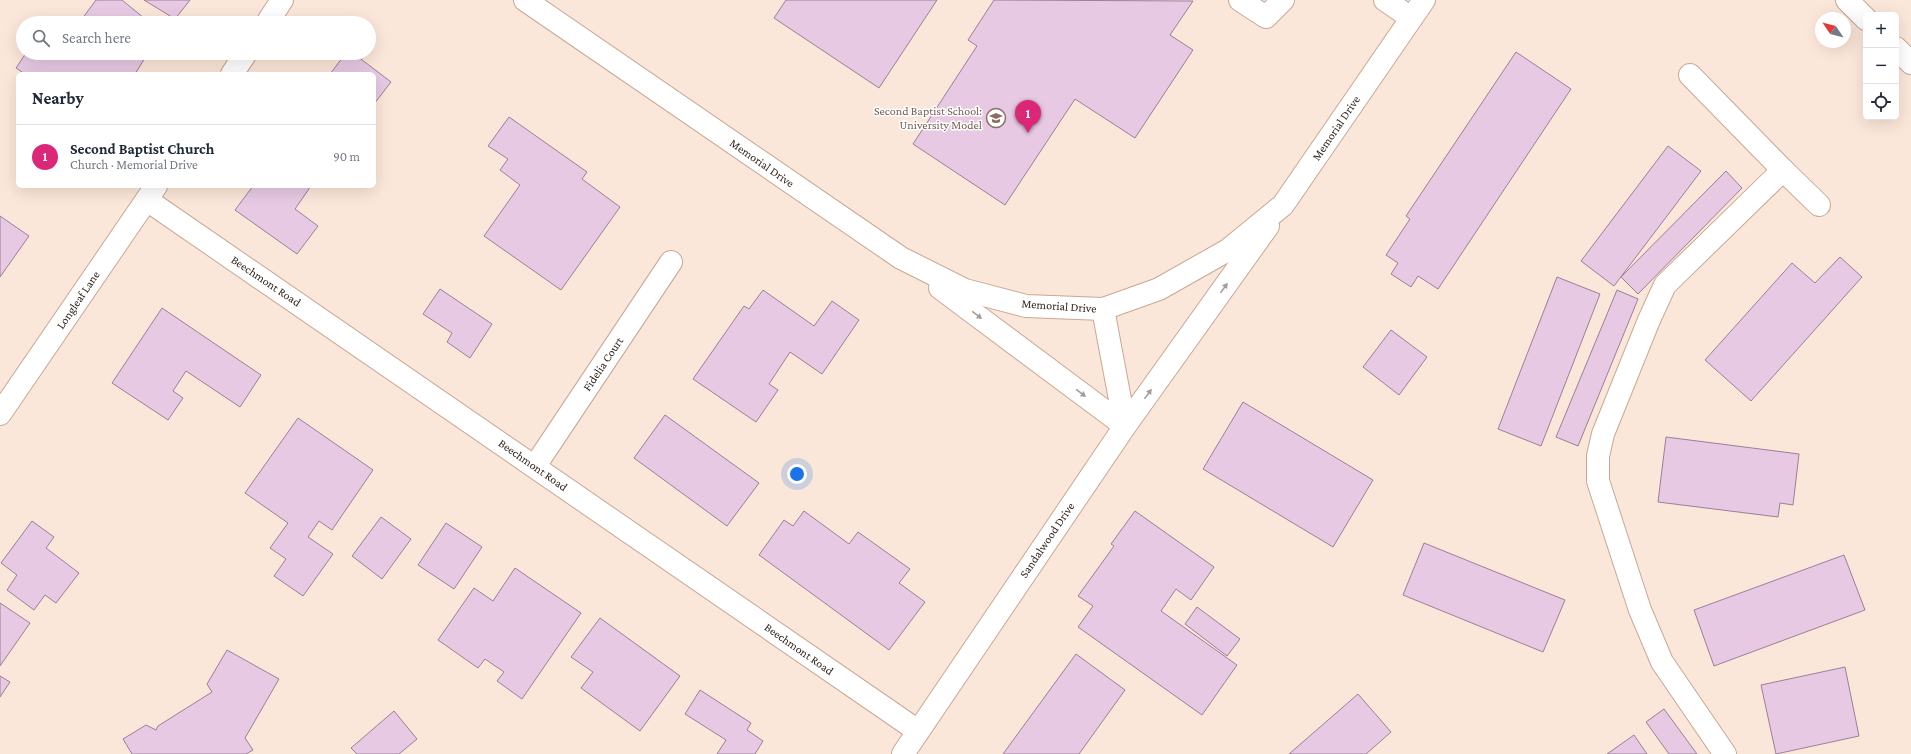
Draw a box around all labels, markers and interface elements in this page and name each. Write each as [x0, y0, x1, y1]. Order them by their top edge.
north arrow [1815, 12, 1851, 48]
map controls [1863, 12, 1899, 120]
button: + [1863, 12, 1899, 48]
search box [16, 16, 376, 60]
icon: search [30, 27, 52, 49]
text: Search here [62, 30, 131, 46]
button: − [1863, 48, 1899, 84]
button: locate [1863, 84, 1899, 120]
text: Nearby [32, 89, 84, 108]
street label: Memorial Drive [1309, 93, 1363, 163]
pin: 1 [1015, 100, 1041, 133]
place label: Second Baptist School: University Model [874, 104, 982, 132]
school or university icon: Second Baptist School: University Model [985, 107, 1007, 129]
street label: Memorial Drive [727, 136, 797, 190]
text: Second Baptist Church [70, 141, 214, 157]
text: 1 [43, 149, 47, 164]
text: 90 m [333, 149, 360, 164]
text: Church · Memorial Drive [70, 157, 198, 172]
street label: Beechmont Road [228, 253, 304, 310]
street label: Longleaf Lane [53, 268, 103, 332]
one-way arrow [1220, 283, 1228, 294]
street label: Memorial Drive [1021, 296, 1097, 316]
one-way arrow [972, 311, 982, 319]
street label: Fidelia Court [580, 333, 627, 394]
one-way arrow [1076, 389, 1087, 397]
one-way arrow [1144, 389, 1152, 399]
street label: Beechmont Road [496, 436, 571, 494]
your location [787, 464, 807, 484]
street label: Sandalwood Drive [1017, 500, 1077, 580]
street label: Beechmont Road [762, 620, 837, 678]

